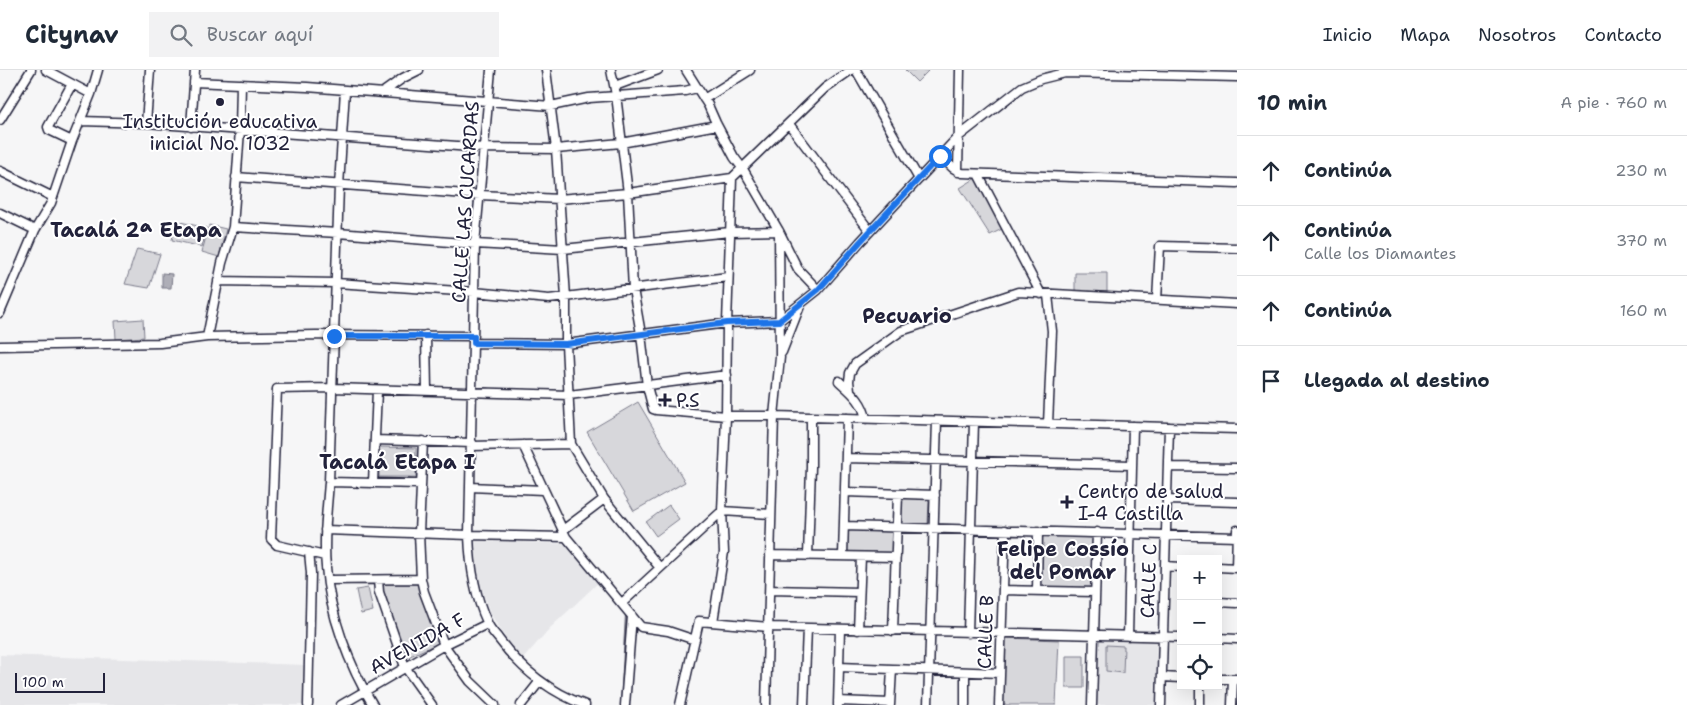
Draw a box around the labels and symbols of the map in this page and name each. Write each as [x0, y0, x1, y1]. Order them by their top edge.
marker: Institución educativa inicial No. 1032 [214, 96, 226, 108]
street label: CALLE LAS CUCARDAS [446, 100, 485, 304]
place label: Institución educativa inicial No. 1032 [123, 109, 318, 156]
route start [929, 145, 952, 168]
district label: Tacalá 2ª Etapa [50, 217, 222, 243]
district label: Pecuario [862, 303, 952, 329]
route end [323, 325, 346, 348]
place label: P.S [676, 388, 700, 413]
marker: P.S [658, 393, 672, 407]
district label: Tacalá Etapa I [319, 449, 475, 475]
place label: Centro de salud I-4 Castilla [1078, 479, 1224, 526]
marker: Centro de salud I-4 Castilla [1060, 495, 1074, 509]
district label: Felipe Cossío del Pomar [997, 536, 1129, 585]
street label: CALLE C [1135, 543, 1162, 619]
street label: CALLE B [972, 595, 999, 670]
street label: AVENIDA F [365, 607, 469, 680]
scale bar [15, 670, 105, 693]

